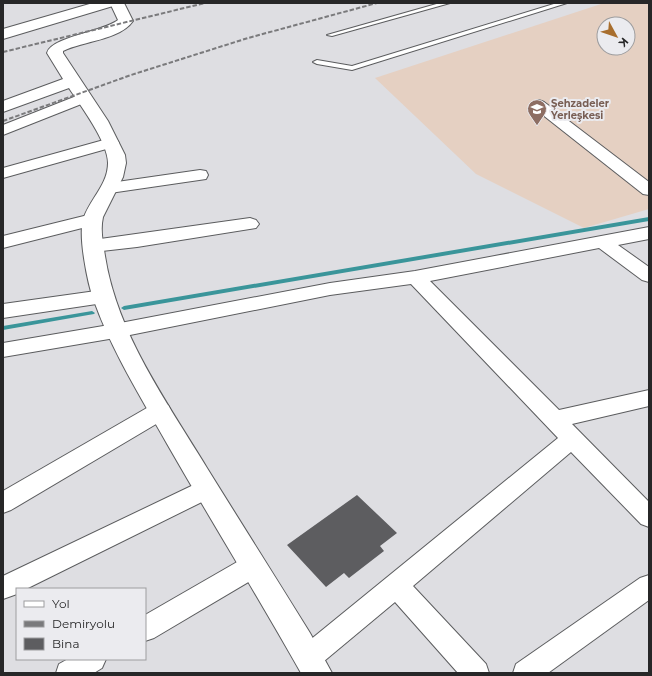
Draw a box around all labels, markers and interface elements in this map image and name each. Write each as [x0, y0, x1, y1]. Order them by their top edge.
north arrow [596, 16, 636, 56]
text: K [615, 35, 632, 51]
place label: Şehzadeler Yerleşkesi [550, 97, 610, 122]
school or university icon: Şehzadeler Yerleşkesi [526, 98, 548, 126]
legend [16, 588, 146, 660]
text: Yol [52, 596, 70, 611]
text: Demiryolu [52, 616, 115, 631]
text: Bina [52, 636, 79, 651]

